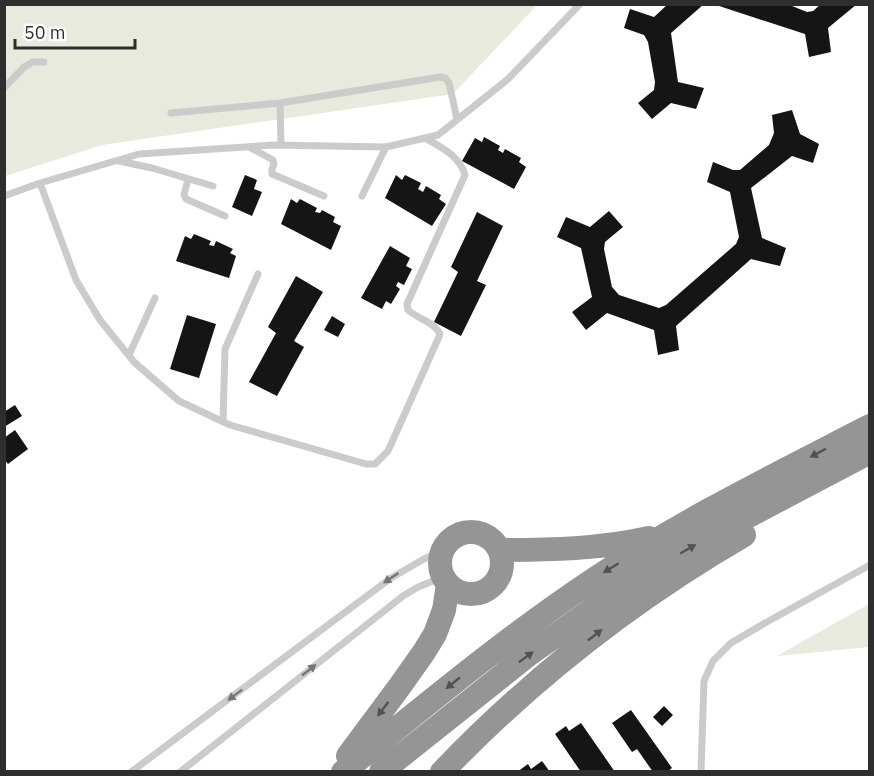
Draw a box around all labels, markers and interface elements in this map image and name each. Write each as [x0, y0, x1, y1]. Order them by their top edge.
scale bar [15, 12, 135, 50]
text: 50 m [24, 21, 66, 44]
one-way arrow [809, 448, 826, 458]
one-way arrow [680, 543, 696, 554]
one-way arrow [603, 563, 619, 574]
one-way arrow [383, 572, 399, 583]
one-way arrow [587, 628, 603, 641]
one-way arrow [518, 651, 533, 663]
one-way arrow [301, 665, 316, 677]
one-way arrow [446, 676, 461, 689]
one-way arrow [227, 689, 243, 701]
one-way arrow [377, 701, 390, 717]

